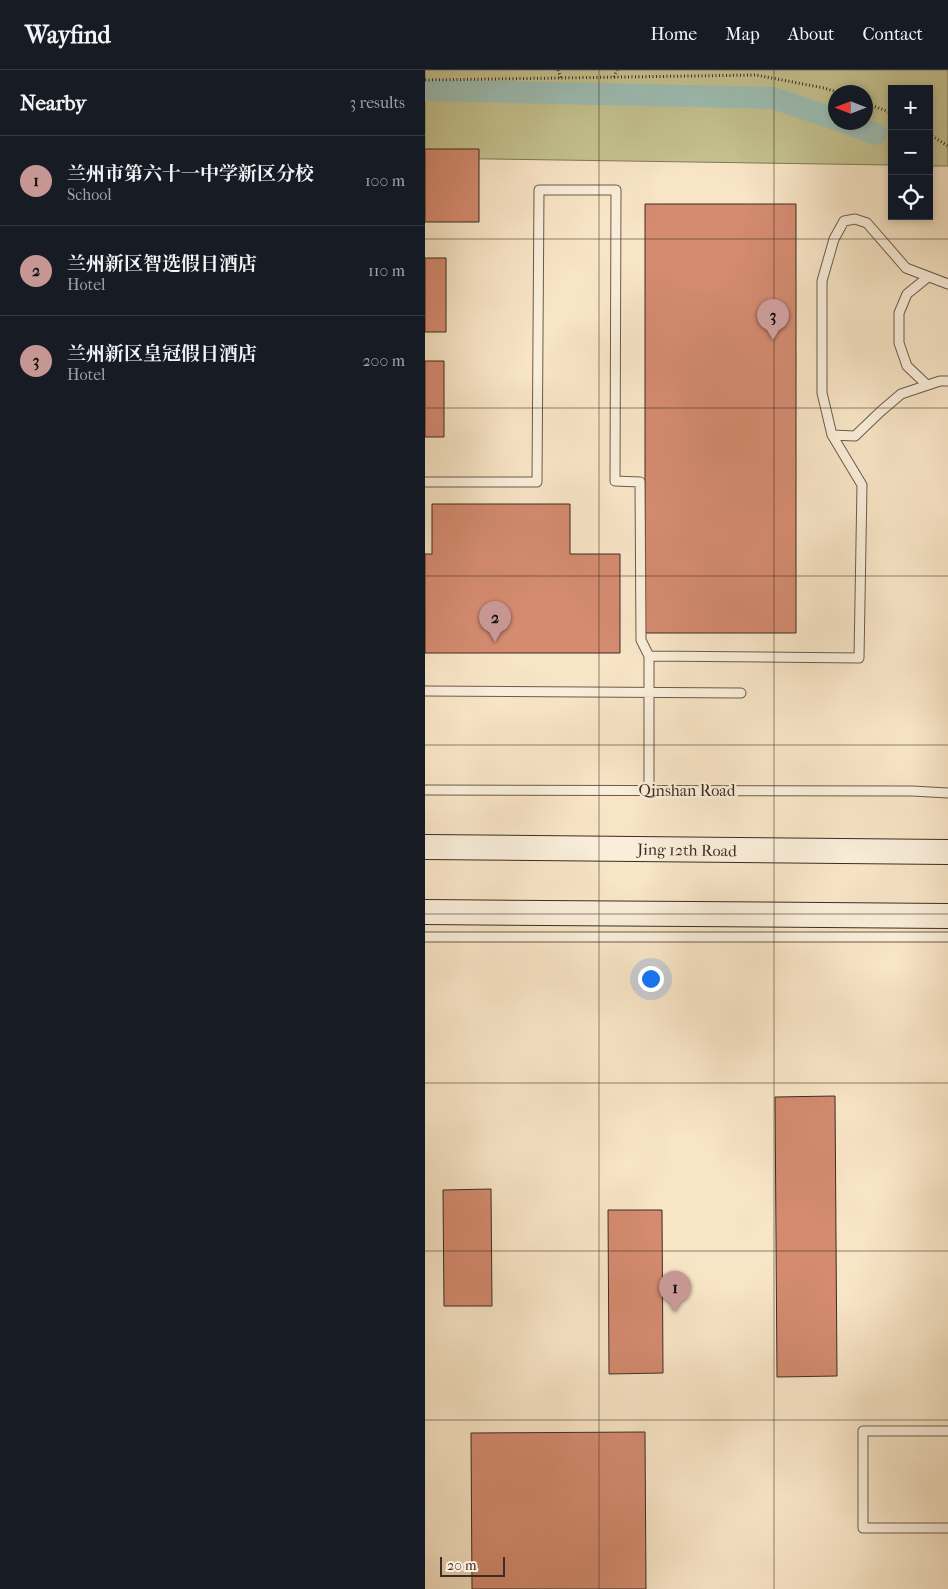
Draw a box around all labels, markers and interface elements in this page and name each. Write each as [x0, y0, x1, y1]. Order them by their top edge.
text: Wayfind [25, 21, 111, 49]
text: Home [650, 24, 697, 45]
text: Map [725, 24, 760, 45]
text: About [788, 24, 834, 45]
text: Contact [862, 24, 923, 45]
north arrow [828, 85, 873, 130]
map controls [888, 85, 933, 220]
button: + [888, 85, 933, 130]
text: Nearby [20, 91, 86, 115]
text: 3 results [349, 93, 405, 112]
button: − [888, 130, 933, 175]
text: 兰州市第六十一中学新区分校 [67, 163, 314, 185]
text: 1 [33, 171, 39, 190]
text: 100 m [365, 171, 405, 190]
button: locate [888, 175, 933, 220]
text: School [67, 185, 112, 204]
text: 兰州新区智选假日酒店 [67, 253, 257, 275]
text: 2 [32, 261, 40, 280]
text: 110 m [368, 261, 405, 280]
text: Hotel [67, 275, 105, 294]
pin: 3 [757, 299, 789, 340]
text: 兰州新区皇冠假日酒店 [67, 343, 257, 365]
text: 3 [33, 351, 39, 370]
text: 200 m [362, 351, 405, 370]
text: Hotel [67, 365, 105, 384]
pin: 2 [479, 601, 511, 642]
street label: Qinshan Road [639, 781, 736, 800]
street label: Jing 12th Road [635, 840, 737, 860]
your location [638, 966, 664, 992]
pin: 1 [659, 1271, 691, 1312]
scale bar [440, 1554, 505, 1577]
text: 20 m [447, 1557, 477, 1574]

